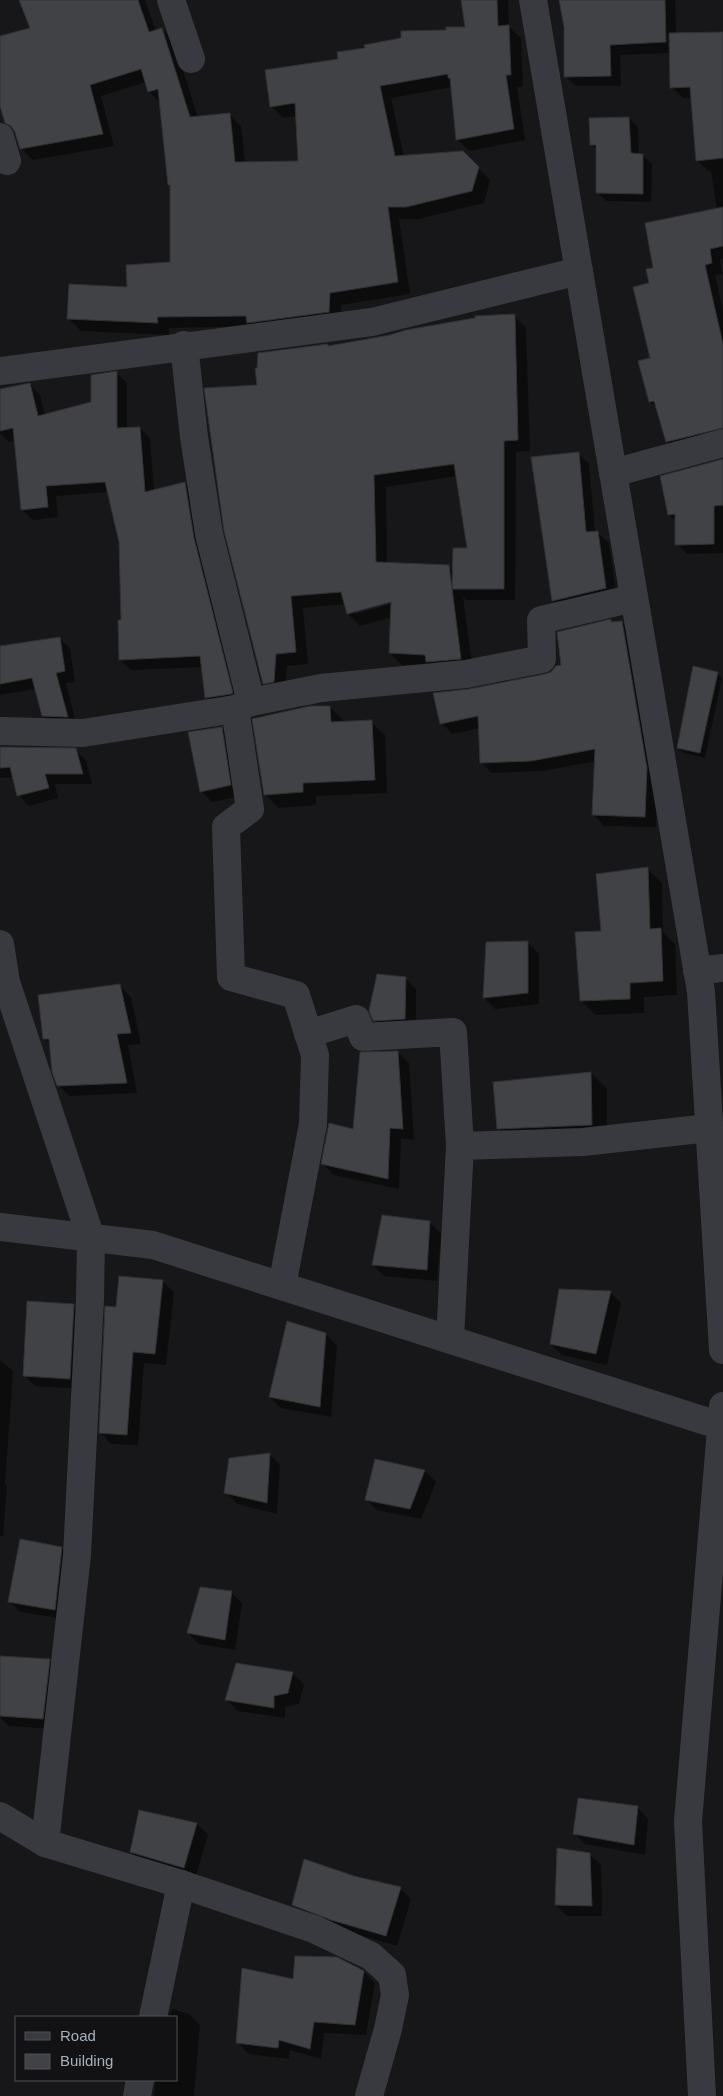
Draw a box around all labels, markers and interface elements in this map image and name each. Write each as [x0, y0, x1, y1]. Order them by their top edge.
legend [15, 2016, 178, 2081]
text: Road [60, 2027, 96, 2044]
text: Building [60, 2052, 113, 2069]

